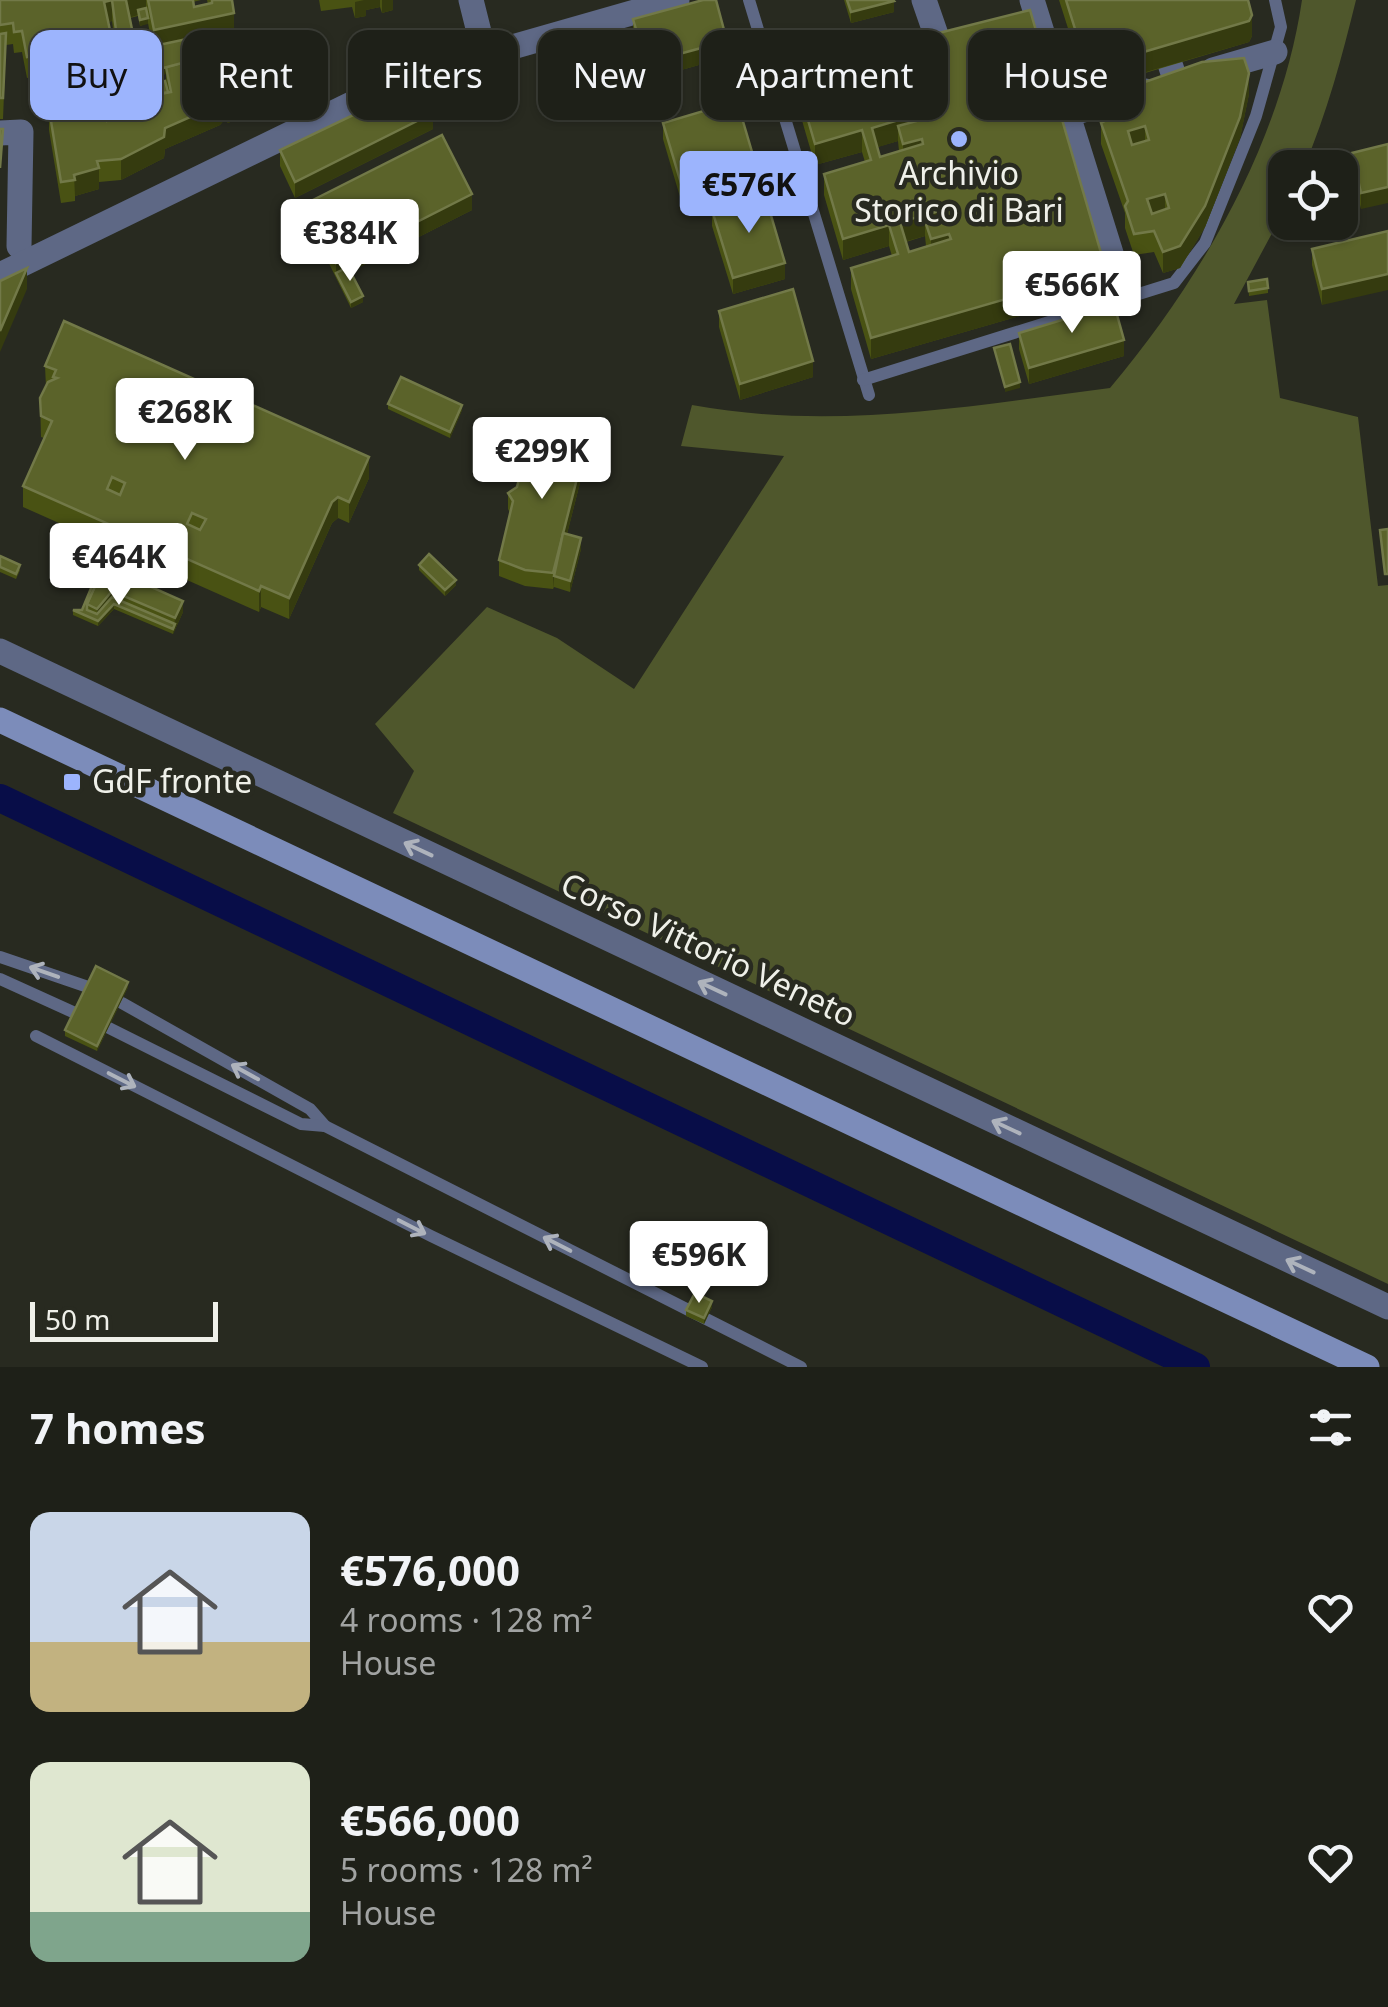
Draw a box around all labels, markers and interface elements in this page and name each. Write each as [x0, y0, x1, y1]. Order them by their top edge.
chip: Buy [30, 30, 162, 120]
chip: Rent [182, 30, 328, 120]
chip: Filters [348, 30, 518, 120]
chip: New [538, 30, 681, 120]
chip: Apartment [701, 30, 948, 120]
chip: House [968, 30, 1144, 120]
marker: Archivio Storico di Bari [948, 128, 970, 150]
map controls [1268, 150, 1358, 240]
button: locate [1268, 150, 1358, 240]
pin: €576K [679, 151, 819, 236]
place label: Archivio Storico di Bari [854, 151, 1064, 231]
text: €576K [702, 162, 796, 205]
pin: €384K [280, 199, 420, 284]
text: €384K [303, 210, 397, 253]
pin: €566K [1002, 251, 1142, 336]
text: €566K [1025, 262, 1119, 305]
pin: €268K [115, 378, 255, 463]
text: €268K [138, 389, 232, 432]
pin: €299K [472, 417, 612, 502]
text: €299K [495, 428, 589, 471]
pin: €464K [49, 523, 189, 608]
text: €464K [72, 534, 166, 577]
place label: GdF fronte [92, 759, 252, 802]
marker: GdF fronte [61, 771, 83, 793]
one-way arrow [404, 838, 434, 857]
street label: Corso Vittorio Veneto [554, 861, 863, 1036]
one-way arrow [29, 962, 60, 980]
one-way arrow [698, 977, 728, 996]
one-way arrow [231, 1062, 260, 1082]
one-way arrow [107, 1071, 137, 1090]
one-way arrow [992, 1116, 1022, 1135]
one-way arrow [397, 1218, 427, 1237]
pin: €596K [629, 1221, 769, 1306]
text: €596K [652, 1232, 746, 1275]
one-way arrow [543, 1234, 573, 1253]
one-way arrow [1286, 1255, 1316, 1274]
scale bar [30, 1297, 218, 1342]
text: 50 m [45, 1300, 111, 1338]
text: 7 homes [30, 1399, 206, 1456]
icon: filters [1303, 1400, 1358, 1455]
text: €576,000 [340, 1541, 520, 1598]
icon: home [110, 1552, 230, 1672]
icon: heart [1303, 1585, 1358, 1640]
text: 4 rooms · 128 m² [340, 1598, 593, 1641]
text: House [340, 1641, 436, 1684]
text: €566,000 [340, 1791, 520, 1848]
icon: home [110, 1802, 230, 1922]
icon: heart [1303, 1835, 1358, 1890]
text: 5 rooms · 128 m² [340, 1848, 593, 1891]
text: House [340, 1891, 436, 1934]

